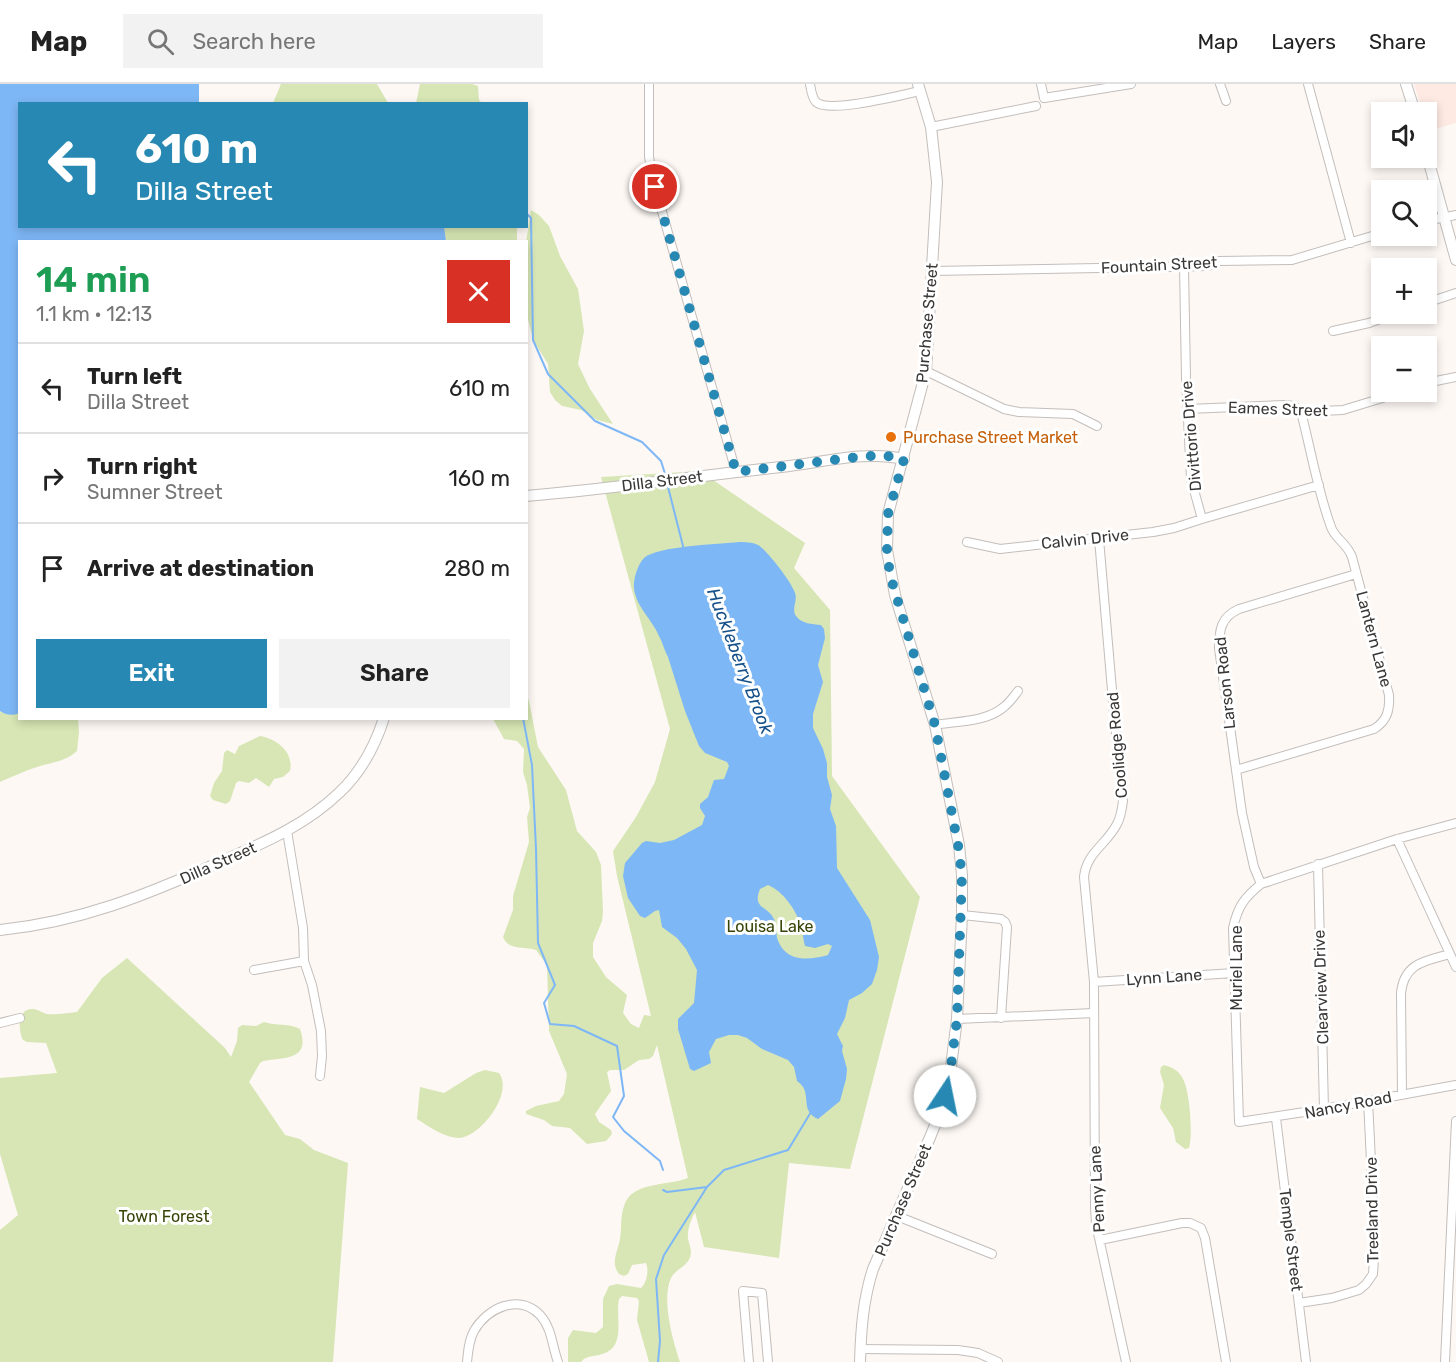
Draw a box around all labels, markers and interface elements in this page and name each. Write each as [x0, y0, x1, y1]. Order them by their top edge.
search box [123, 14, 543, 68]
text: Map [30, 25, 87, 58]
icon: search [144, 25, 177, 58]
text: Search here [192, 28, 316, 55]
text: Map [1197, 29, 1238, 54]
text: Layers [1271, 29, 1336, 54]
text: Share [1369, 29, 1426, 54]
map controls [1371, 102, 1437, 402]
button: sound [1371, 102, 1437, 168]
text: 610 m [135, 124, 258, 174]
icon: left [36, 126, 114, 204]
pin [629, 161, 680, 212]
icon: arrive [638, 170, 671, 203]
text: Dilla Street [135, 175, 273, 207]
button: search [1371, 180, 1437, 246]
street label: Fountain Street [1100, 252, 1218, 278]
text: 14 min [36, 258, 151, 301]
button: + [1371, 258, 1437, 324]
button: close [447, 260, 510, 323]
street label: Purchase Street [912, 262, 942, 384]
text: 1.1 km · 12:13 [36, 302, 152, 326]
button: − [1371, 336, 1437, 402]
text: Turn left [87, 363, 182, 390]
icon: left [36, 372, 69, 405]
text: 610 m [449, 375, 510, 402]
street label: Divittorio Drive [1177, 380, 1205, 492]
text: Dilla Street [87, 390, 189, 414]
street label: Eames Street [1228, 398, 1328, 420]
place label: Purchase Street Market [903, 428, 1078, 447]
marker: Purchase Street Market [884, 430, 898, 444]
text: Turn right [87, 453, 197, 480]
icon: right [36, 462, 69, 495]
text: 160 m [448, 465, 510, 492]
street label: Dilla Street [620, 467, 704, 495]
text: Sumner Street [87, 480, 222, 504]
street label: Calvin Drive [1040, 525, 1130, 553]
icon: arrive [36, 552, 69, 585]
text: Arrive at destination [87, 555, 314, 582]
text: 280 m [444, 555, 510, 582]
water label: Huckleberry Brook [702, 585, 778, 738]
street label: Lantern Lane [1352, 589, 1396, 689]
street label: Larson Road [1211, 636, 1239, 730]
button: Exit [36, 639, 267, 708]
button: Share [279, 639, 510, 708]
street label: Coolidge Road [1103, 691, 1131, 799]
street label: Dilla Street [177, 838, 259, 888]
park label: Louisa Lake [726, 917, 814, 936]
street label: Muriel Lane [1227, 925, 1246, 1011]
street label: Clearview Drive [1310, 929, 1332, 1045]
street label: Lynn Lane [1125, 965, 1203, 989]
position arrow [913, 1064, 977, 1128]
street label: Nancy Road [1303, 1087, 1393, 1123]
street label: Purchase Street [871, 1141, 935, 1259]
street label: Penny Lane [1085, 1145, 1109, 1233]
street label: Treeland Drive [1362, 1157, 1382, 1263]
street label: Temple Street [1275, 1187, 1307, 1293]
park label: Town Forest [119, 1207, 209, 1226]

